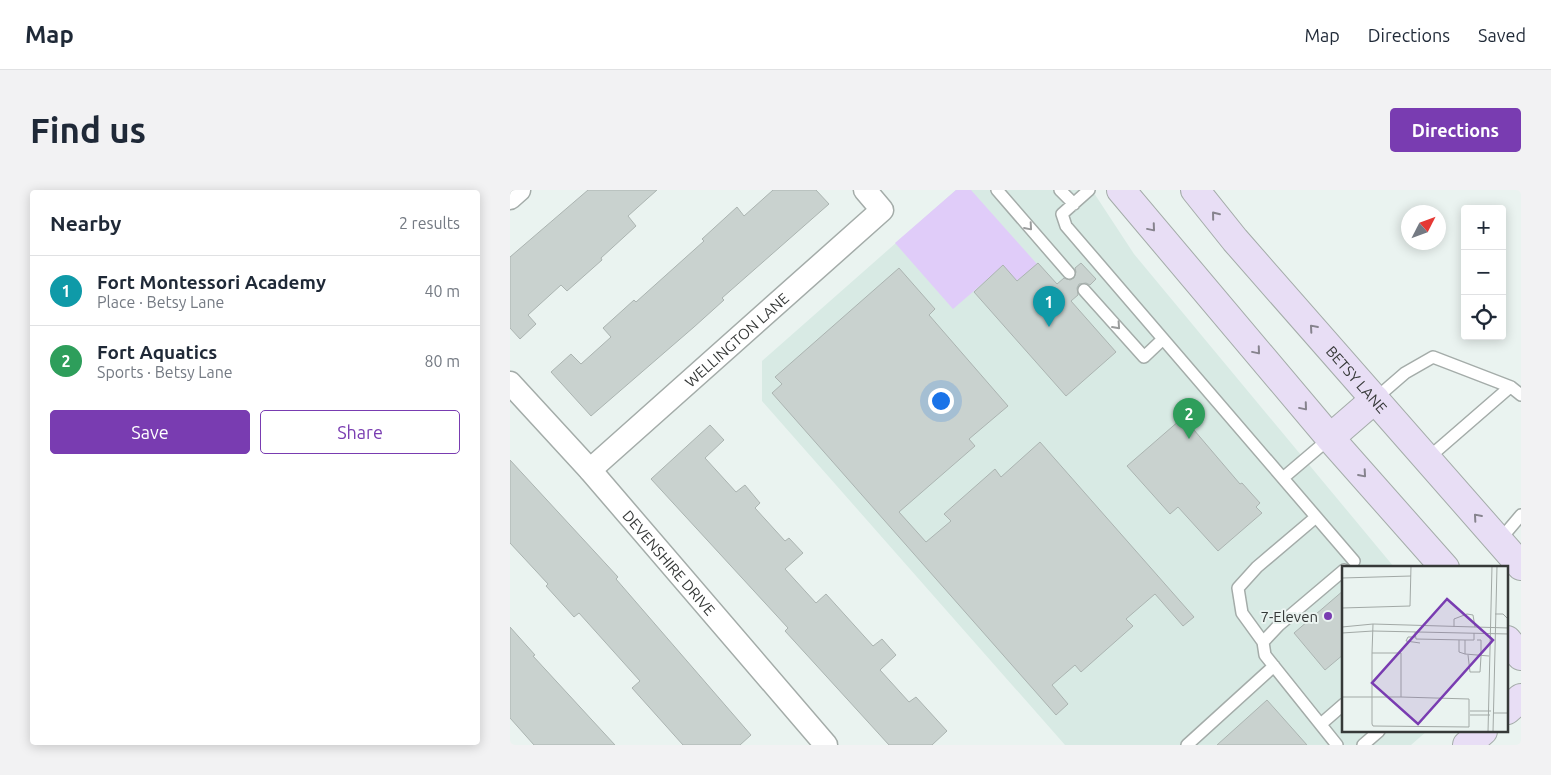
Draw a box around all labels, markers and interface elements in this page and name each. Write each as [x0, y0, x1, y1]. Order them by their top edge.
text: Map [25, 21, 74, 48]
text: Map [1304, 25, 1340, 45]
text: Directions [1368, 25, 1450, 45]
text: Saved [1478, 25, 1526, 45]
button: Directions [1390, 108, 1521, 152]
text: Find us [30, 110, 146, 150]
north arrow [1401, 205, 1446, 250]
map controls [1461, 205, 1506, 340]
button: + [1461, 205, 1506, 250]
text: Nearby [50, 211, 121, 235]
one-way arrow [1212, 212, 1220, 221]
text: 2 results [399, 214, 460, 232]
one-way arrow [1023, 221, 1032, 230]
one-way arrow [1146, 222, 1155, 231]
button: − [1461, 250, 1506, 295]
text: Fort Montessori Academy [97, 271, 326, 293]
text: 1 [61, 282, 71, 300]
text: 40 m [424, 282, 460, 300]
pin: 1 [1033, 286, 1065, 327]
street label: WELLINGTON LANE [681, 289, 792, 390]
text: Place · Betsy Lane [97, 293, 224, 311]
button: locate [1461, 295, 1506, 340]
one-way arrow [1111, 320, 1120, 329]
one-way arrow [1309, 325, 1318, 334]
text: Fort Aquatics [97, 341, 217, 363]
street label: BETSY LANE [1323, 342, 1391, 416]
one-way arrow [1251, 346, 1260, 355]
text: 2 [61, 352, 71, 370]
text: 80 m [424, 352, 460, 370]
text: Sports · Betsy Lane [97, 363, 233, 381]
your location [928, 388, 954, 414]
pin: 2 [1173, 398, 1205, 439]
one-way arrow [1299, 401, 1307, 410]
button: Save [50, 410, 250, 454]
button: Share [260, 410, 460, 454]
one-way arrow [1357, 469, 1366, 478]
street label: DEVENSHIRE DRIVE [620, 506, 719, 618]
one-way arrow [1474, 513, 1483, 522]
inset map [1342, 566, 1508, 732]
place label: 7-Eleven [1260, 608, 1318, 625]
marker: 7-Eleven [1322, 610, 1334, 622]

